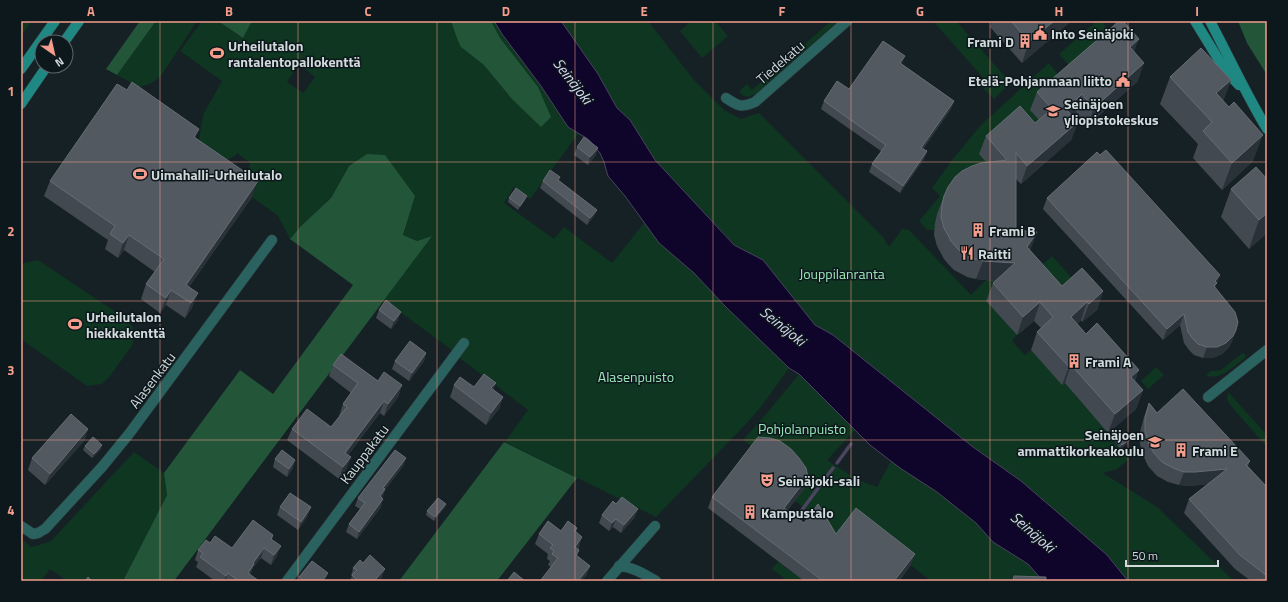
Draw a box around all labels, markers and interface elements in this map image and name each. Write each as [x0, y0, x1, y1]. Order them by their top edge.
text: A [87, 1, 95, 21]
text: B [225, 1, 233, 21]
text: C [364, 1, 372, 21]
text: D [502, 1, 510, 21]
text: E [640, 1, 648, 21]
text: F [779, 1, 786, 21]
text: G [916, 1, 924, 21]
text: H [1055, 1, 1063, 21]
text: I [1195, 1, 1199, 21]
place label: Into Seinäjoki [1051, 23, 1134, 44]
public building icon: Into Seinäjoki [1032, 25, 1048, 41]
place label: Frami D [967, 31, 1014, 52]
building icon: Frami D [1017, 33, 1033, 49]
north arrow [34, 34, 74, 74]
place label: Urheilutalon rantalentopallokenttä [228, 35, 361, 72]
street label: Tiedekatu [751, 35, 809, 89]
sports icon: Urheilutalon rantalentopallokenttä [209, 45, 225, 61]
water label: Seinäjoki [548, 53, 599, 110]
text: N [52, 54, 67, 71]
place label: Etelä-Pohjanmaan liitto [968, 70, 1112, 91]
public building icon: Etelä-Pohjanmaan liitto [1115, 72, 1131, 88]
text: 1 [7, 81, 15, 101]
place label: Seinäjoen yliopistokeskus [1064, 93, 1159, 130]
school or university icon: Seinäjoen yliopistokeskus [1045, 103, 1061, 119]
place label: Uimahalli-Urheilutalo [151, 164, 282, 185]
sports icon: Uimahalli-Urheilutalo [132, 166, 148, 182]
place label: Frami B [989, 220, 1036, 241]
text: 2 [7, 221, 15, 241]
building icon: Frami B [970, 222, 986, 238]
place label: Raitti [978, 243, 1011, 264]
restaurant icon: Raitti [959, 245, 975, 261]
park label: Jouppilanranta [799, 263, 885, 284]
water label: Seinäjoki [755, 300, 812, 353]
place label: Urheilutalon hiekkakenttä [86, 306, 165, 343]
sports icon: Urheilutalon hiekkakenttä [67, 316, 83, 332]
street label: Alasenkatu [124, 347, 180, 413]
place label: Frami A [1085, 351, 1132, 372]
building icon: Frami A [1066, 353, 1082, 369]
text: 3 [7, 360, 15, 380]
park label: Alasenpuisto [598, 366, 674, 387]
park label: Pohjolanpuisto [758, 418, 846, 439]
street label: Kauppakatu [334, 420, 394, 488]
place label: Seinäjoen ammattikorkeakoulu [1017, 424, 1144, 461]
school or university icon: Seinäjoen ammattikorkeakoulu [1147, 434, 1163, 450]
place label: Frami E [1192, 440, 1238, 461]
building icon: Frami E [1173, 442, 1189, 458]
place label: Seinäjoki-sali [778, 470, 860, 491]
theatre icon: Seinäjoki-sali [759, 472, 775, 488]
text: 4 [7, 500, 15, 520]
place label: Kampustalo [761, 502, 834, 523]
building icon: Kampustalo [742, 504, 758, 520]
water label: Seinäjoki [1006, 506, 1062, 559]
scale bar [1126, 542, 1218, 568]
text: 50 m [1132, 546, 1158, 565]

